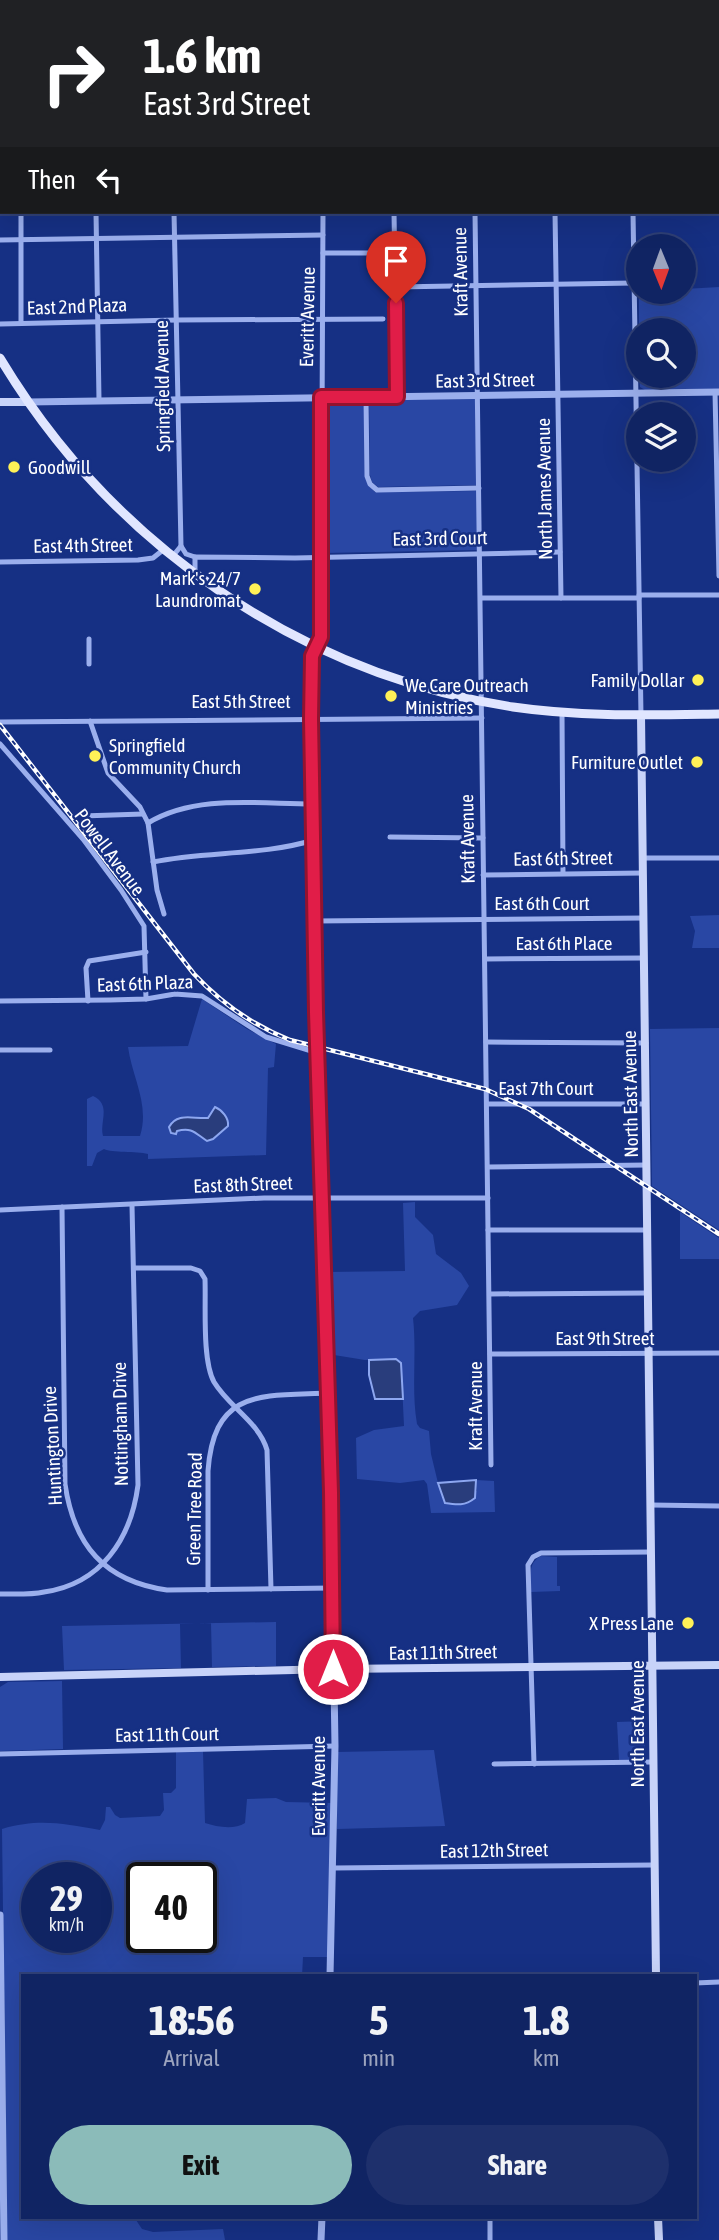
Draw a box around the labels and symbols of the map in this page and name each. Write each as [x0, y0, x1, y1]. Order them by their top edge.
street label: Kraft Avenue [448, 227, 472, 317]
pin [366, 231, 426, 303]
north arrow [626, 234, 696, 304]
street label: Everitt Avenue [295, 267, 319, 367]
street label: East 2nd Plaza [26, 293, 128, 319]
street label: Springfield Avenue [150, 320, 174, 452]
street label: East 3rd Street [435, 368, 535, 392]
street label: North James Avenue [532, 418, 556, 560]
place label: Goodwill [28, 456, 91, 478]
marker: Goodwill [6, 459, 22, 475]
street label: East 3rd Court [392, 526, 488, 550]
street label: East 4th Street [33, 533, 133, 557]
place label: Mark's 24/7 Laundromat [155, 567, 241, 611]
marker: Mark's 24/7 Laundromat [247, 581, 263, 597]
place label: Family Dollar [590, 669, 684, 691]
marker: Family Dollar [690, 672, 706, 688]
place label: We Care Outreach Ministries [405, 674, 529, 718]
marker: We Care Outreach Ministries [383, 688, 399, 704]
street label: East 5th Street [191, 690, 291, 712]
place label: Springfield Community Church [109, 734, 241, 778]
marker: Springfield Community Church [87, 748, 103, 764]
place label: Furniture Outlet [571, 751, 683, 773]
marker: Furniture Outlet [689, 754, 705, 770]
street label: Kraft Avenue [455, 794, 479, 884]
street label: Powell Avenue [70, 804, 150, 900]
street label: East 6th Street [513, 846, 613, 870]
street label: East 6th Court [494, 892, 590, 914]
street label: East 6th Place [516, 932, 612, 954]
street label: East 6th Plaza [96, 970, 194, 996]
street label: North East Avenue [618, 1030, 642, 1158]
street label: East 7th Court [498, 1077, 594, 1099]
street label: East 8th Street [193, 1171, 293, 1197]
street label: East 9th Street [555, 1327, 655, 1349]
street label: Kraft Avenue [464, 1361, 486, 1451]
street label: Nottingham Drive [108, 1362, 132, 1486]
street label: Huntington Drive [38, 1386, 66, 1506]
street label: Green Tree Road [182, 1452, 206, 1566]
place label: X Press Lane [589, 1612, 674, 1634]
marker: X Press Lane [680, 1615, 696, 1631]
position arrow [296, 1632, 370, 1706]
street label: East 11th Street [389, 1640, 497, 1664]
street label: North East Avenue [626, 1660, 648, 1788]
street label: East 11th Court [115, 1722, 219, 1746]
street label: Everitt Avenue [307, 1736, 329, 1836]
street label: East 12th Street [440, 1838, 548, 1862]
speed limit sign: 40 [126, 1862, 217, 1953]

